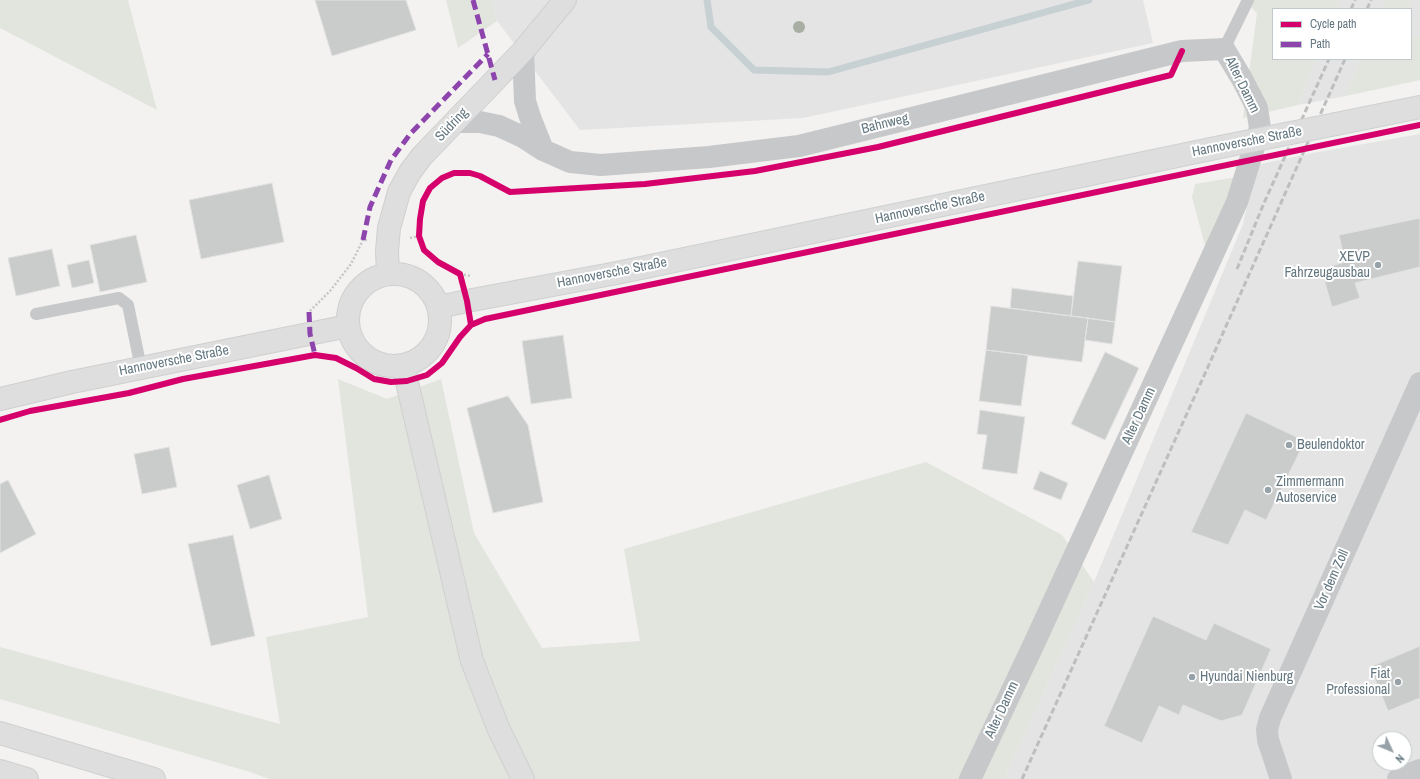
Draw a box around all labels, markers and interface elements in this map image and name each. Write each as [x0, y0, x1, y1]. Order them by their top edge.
legend [1272, 8, 1412, 60]
text: Cycle path [1310, 16, 1357, 32]
text: Path [1310, 36, 1330, 52]
street label: Alter Damm [1221, 54, 1263, 116]
street label: Südring [432, 105, 472, 145]
street label: Bahnweg [860, 110, 910, 138]
street label: Hannoversche Straße [1191, 123, 1303, 161]
street label: Hannoversche Straße [874, 188, 986, 228]
place label: XEVP Fahrzeugausbau [1284, 249, 1370, 282]
street label: Hannoversche Straße [556, 254, 668, 292]
marker: XEVP Fahrzeugausbau [1373, 260, 1383, 270]
street label: Hannoversche Straße [118, 342, 230, 380]
street label: Alter Damm [1119, 385, 1159, 447]
place label: Beulendoktor [1297, 437, 1365, 453]
marker: Beulendoktor [1284, 440, 1294, 450]
place label: Zimmermann Autoservice [1276, 474, 1344, 506]
marker: Zimmermann Autoservice [1263, 485, 1273, 495]
street label: Vor dem Zoll [1311, 547, 1353, 613]
place label: Fiat Professional [1326, 666, 1390, 698]
place label: Hyundai Nienburg [1200, 669, 1293, 685]
marker: Hyundai Nienburg [1187, 672, 1197, 682]
marker: Fiat Professional [1393, 677, 1403, 687]
street label: Alter Damm [982, 679, 1022, 741]
north arrow [1372, 731, 1412, 771]
text: N [1393, 751, 1407, 766]

